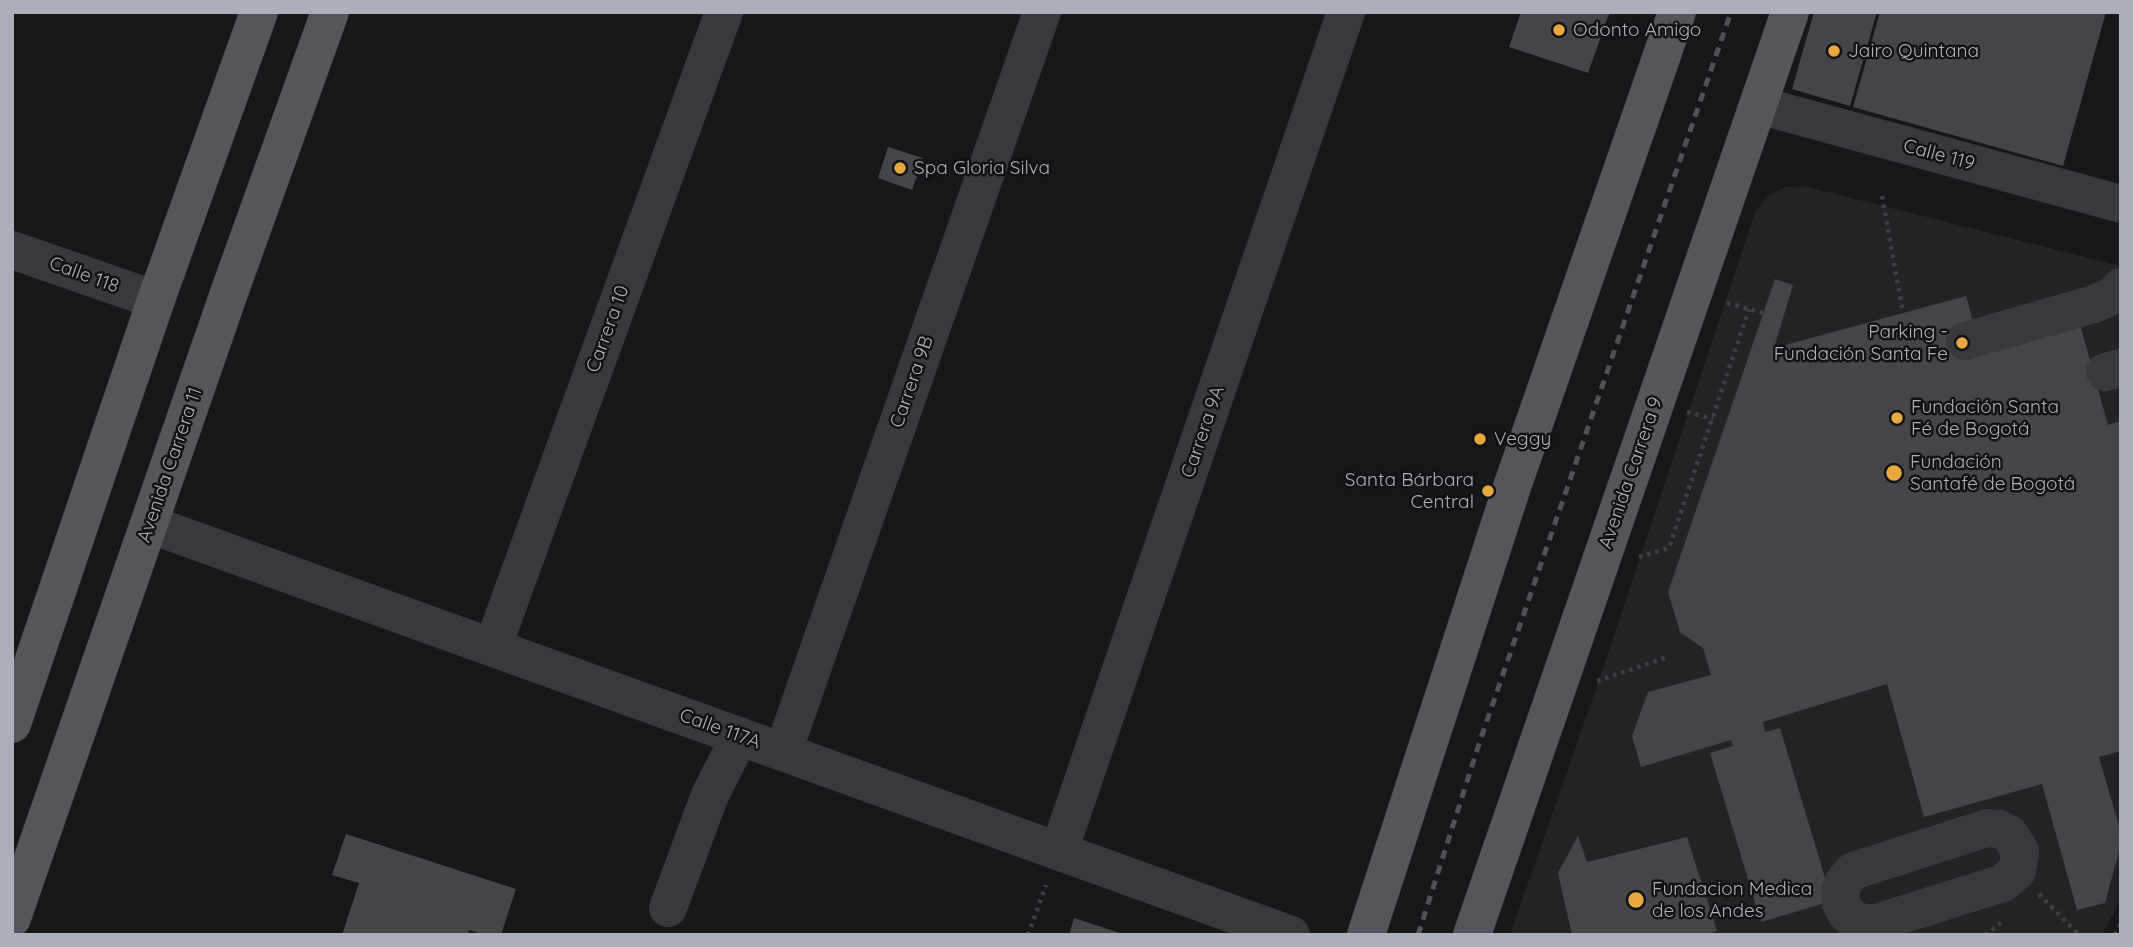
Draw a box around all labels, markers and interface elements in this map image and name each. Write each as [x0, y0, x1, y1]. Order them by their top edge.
place label: Odonto Amigo [1573, 19, 1701, 41]
marker: Odonto Amigo [1551, 22, 1567, 38]
place label: Jairo Quintana [1848, 40, 1979, 62]
marker: Jairo Quintana [1826, 43, 1842, 59]
street label: Calle 119 [1901, 135, 1977, 175]
place label: Spa Gloria Silva [914, 157, 1050, 179]
marker: Spa Gloria Silva [892, 160, 908, 176]
street label: Calle 118 [46, 252, 122, 298]
street label: Carrera 10 [582, 282, 634, 376]
place label: Parking - Fundación Santa Fe [1774, 321, 1948, 365]
street label: Carrera 9B [886, 333, 938, 431]
marker: Parking - Fundación Santa Fe [1954, 335, 1970, 351]
street label: Carrera 9A [1177, 383, 1229, 481]
street label: Avenida Carrera 11 [133, 384, 207, 546]
street label: Avenida Carrera 9 [1594, 394, 1668, 552]
place label: Fundación Santa Fé de Bogotá [1911, 396, 2059, 440]
marker: Fundación Santa Fé de Bogotá [1889, 410, 1905, 426]
place label: Veggy [1494, 428, 1551, 450]
marker: Veggy [1472, 431, 1488, 447]
place label: Fundación Santafé de Bogotá [1910, 451, 2075, 495]
marker: Fundación Santafé de Bogotá [1884, 463, 1904, 483]
place label: Santa Bárbara Central [1345, 469, 1474, 513]
marker: Santa Bárbara Central [1480, 483, 1496, 499]
street label: Calle 117A [676, 704, 764, 754]
place label: Fundacion Medica de los Andes [1652, 878, 1812, 922]
marker: Fundacion Medica de los Andes [1626, 890, 1646, 910]

